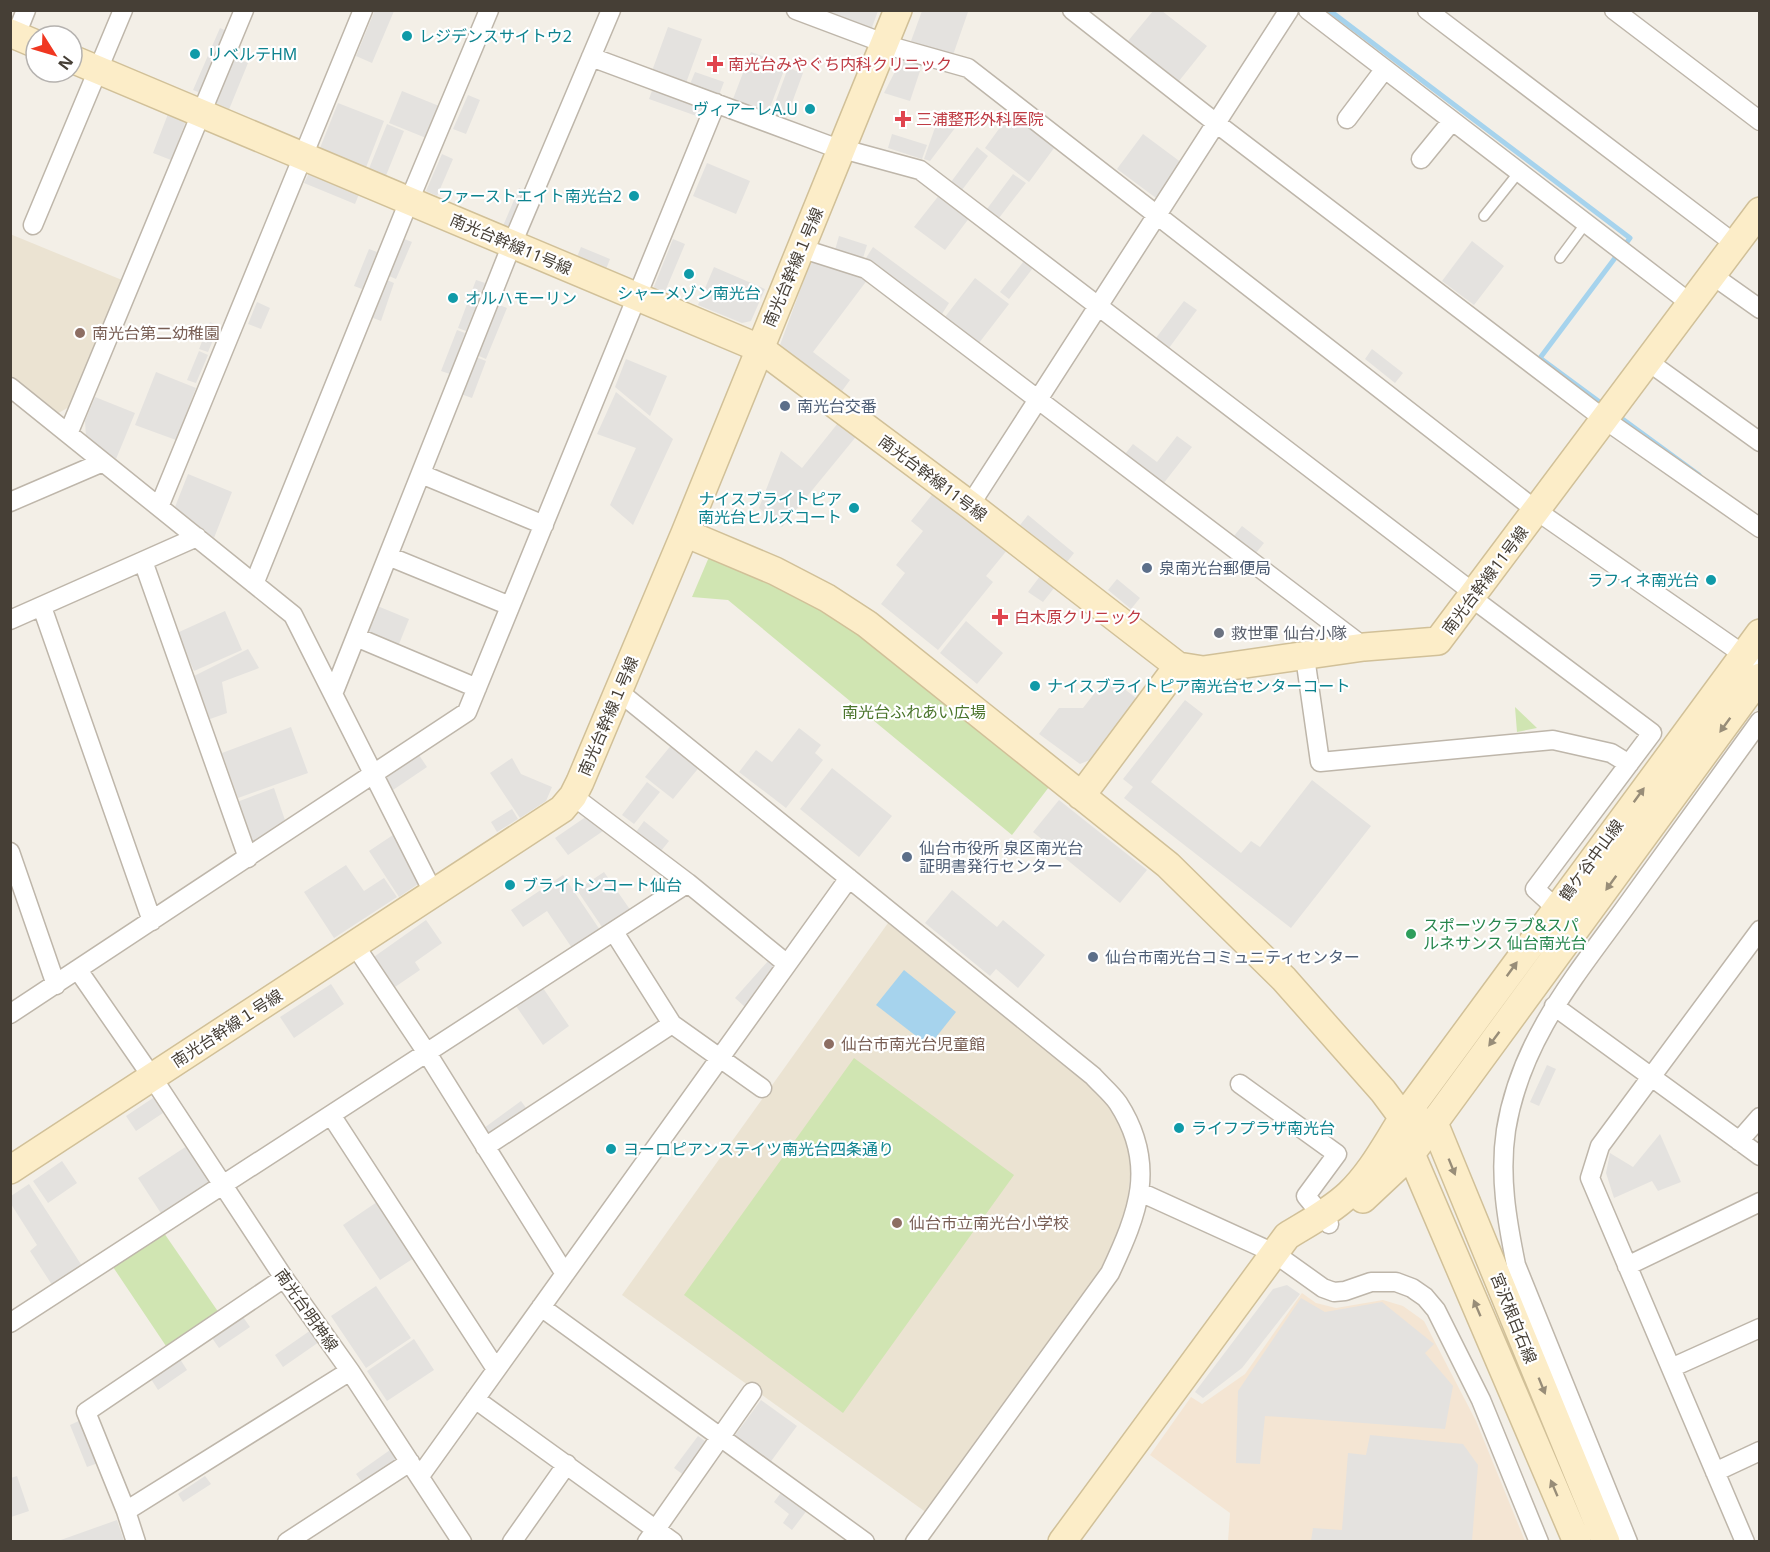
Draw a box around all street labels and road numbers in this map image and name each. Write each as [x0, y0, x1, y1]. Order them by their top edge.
street label: 南光台幹線１号線 [758, 204, 828, 330]
street label: 南光台幹線11号線 [447, 208, 575, 280]
street label: 南光台幹線11号線 [874, 430, 992, 526]
street label: 南光台幹線11号線 [1437, 521, 1533, 639]
street label: 南光台幹線１号線 [573, 653, 643, 779]
street label: 鶴ケ谷中山線 [1554, 815, 1628, 905]
street label: 南光台幹線１号線 [167, 984, 287, 1072]
street label: 南光台明神線 [270, 1264, 344, 1356]
street label: 宮沢根白石線 [1486, 1269, 1542, 1367]

